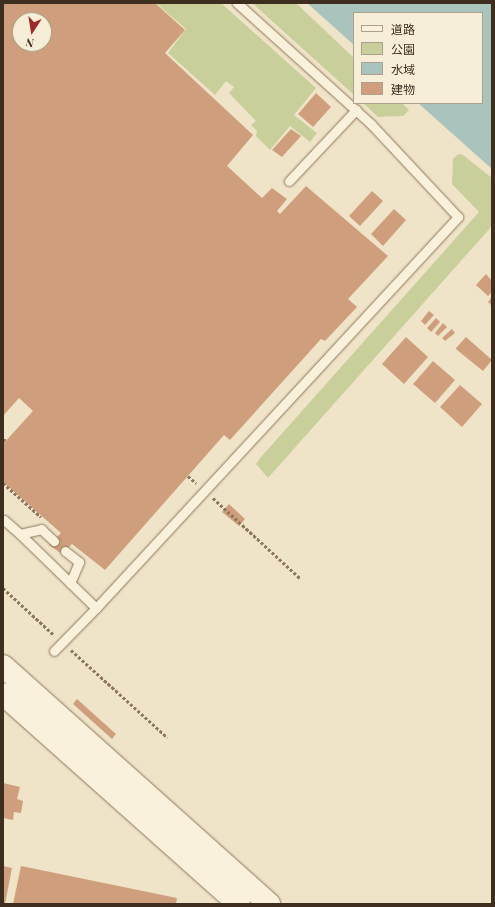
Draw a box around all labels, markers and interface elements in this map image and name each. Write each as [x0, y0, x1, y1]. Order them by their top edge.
north arrow [12, 12, 52, 52]
legend [353, 12, 483, 104]
text: 道路 [391, 21, 415, 37]
text: N [24, 35, 35, 51]
text: 公園 [391, 41, 415, 57]
text: 水域 [391, 61, 415, 77]
text: 建物 [391, 81, 415, 97]

